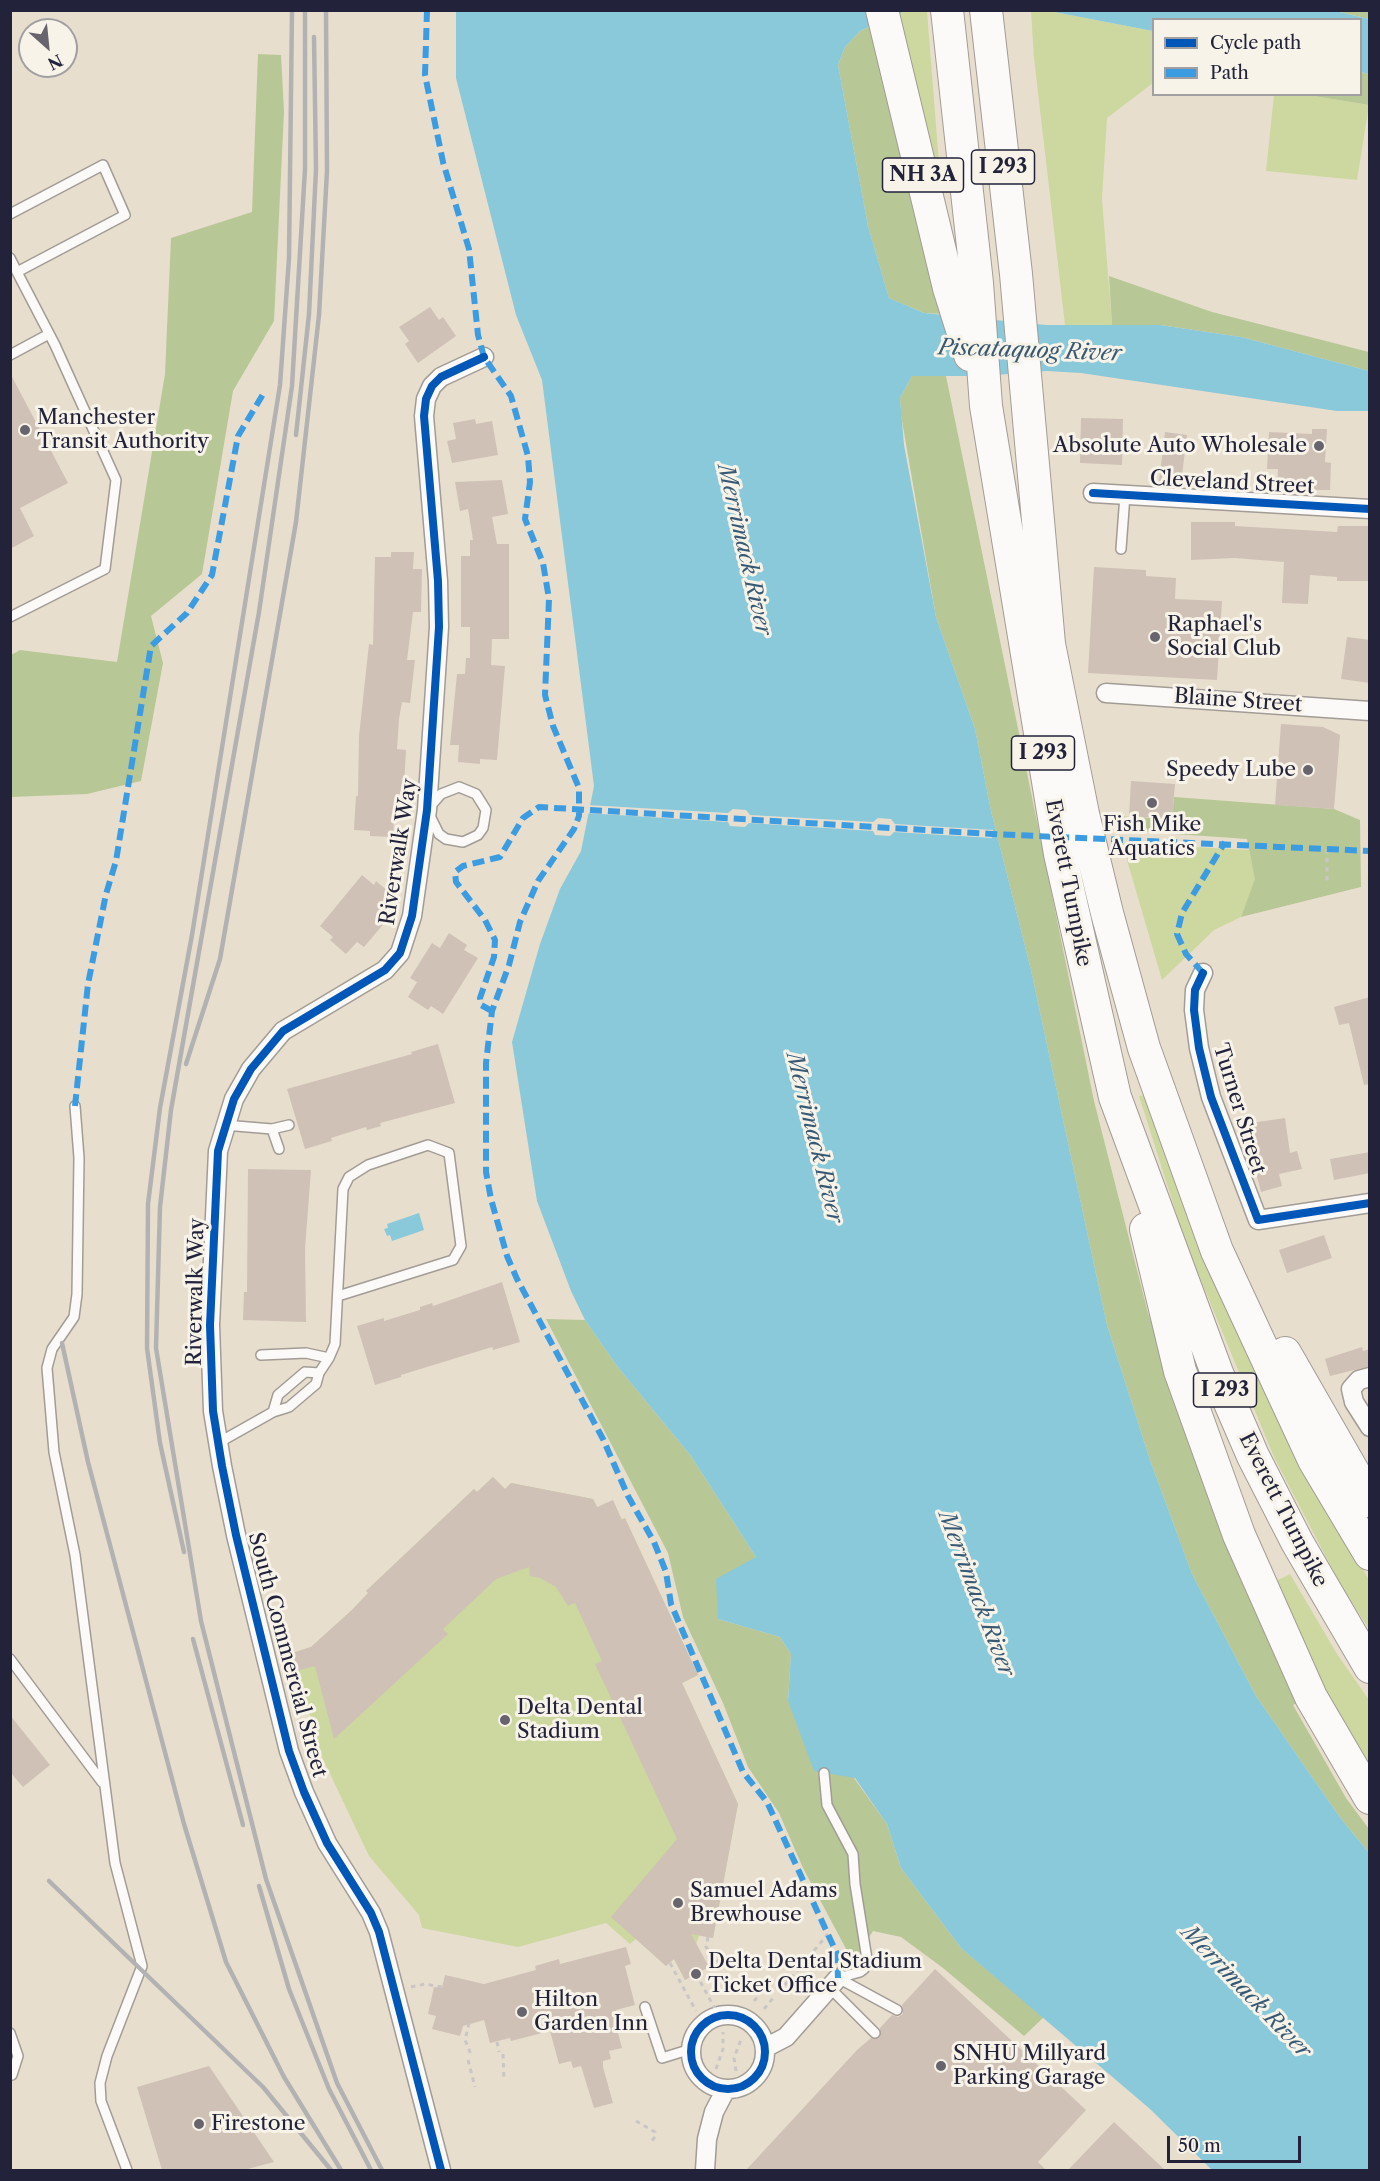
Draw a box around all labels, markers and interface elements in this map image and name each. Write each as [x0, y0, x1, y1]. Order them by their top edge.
north arrow [18, 18, 78, 78]
legend [1152, 18, 1362, 96]
text: Cycle path [1210, 32, 1301, 54]
text: N [45, 50, 66, 74]
text: Path [1210, 62, 1249, 84]
road number: I 293 [972, 150, 1034, 184]
road number: NH 3A [882, 158, 964, 192]
water label: Piscataquog River [938, 335, 1122, 367]
place label: Manchester Transit Authority [37, 405, 209, 455]
marker: Manchester Transit Authority [18, 423, 32, 437]
place label: Absolute Auto Wholesale [1053, 433, 1307, 459]
marker: Absolute Auto Wholesale [1312, 439, 1326, 453]
water label: Merrimack River [711, 462, 777, 638]
street label: Cleveland Street [1149, 466, 1315, 500]
place label: Raphael's Social Club [1167, 612, 1281, 662]
marker: Raphael's Social Club [1148, 630, 1162, 644]
street label: Blaine Street [1173, 684, 1303, 718]
road number: I 293 [1012, 736, 1074, 770]
place label: Speedy Lube [1166, 757, 1296, 783]
marker: Speedy Lube [1301, 763, 1315, 777]
street label: Riverwalk Way [375, 777, 423, 927]
marker: Fish Mike Aquatics [1145, 796, 1159, 810]
street label: Everett Turnpike [1039, 797, 1097, 969]
place label: Fish Mike Aquatics [1103, 812, 1201, 862]
street label: Turner Street [1207, 1040, 1271, 1178]
water label: Merrimack River [780, 1050, 848, 1226]
street label: Riverwalk Way [182, 1218, 210, 1366]
road number: I 293 [1194, 1373, 1256, 1407]
street label: Everett Turnpike [1233, 1429, 1333, 1591]
water label: Merrimack River [932, 1508, 1020, 1680]
street label: South Commercial Street [242, 1530, 332, 1780]
place label: Delta Dental Stadium [517, 1695, 643, 1745]
marker: Delta Dental Stadium [498, 1713, 512, 1727]
place label: Samuel Adams Brewhouse [690, 1878, 837, 1928]
marker: Samuel Adams Brewhouse [671, 1896, 685, 1910]
water label: Merrimack River [1176, 1920, 1316, 2064]
place label: Delta Dental Stadium Ticket Office [708, 1949, 922, 1999]
marker: Delta Dental Stadium Ticket Office [689, 1967, 703, 1981]
place label: Hilton Garden Inn [534, 1987, 648, 2037]
marker: Hilton Garden Inn [515, 2005, 529, 2019]
place label: SNHU Millyard Parking Garage [953, 2041, 1106, 2091]
marker: SNHU Millyard Parking Garage [934, 2059, 948, 2073]
place label: Firestone [211, 2111, 306, 2137]
marker: Firestone [192, 2117, 206, 2131]
scale bar [1170, 2124, 1304, 2162]
text: 50 m [1178, 2135, 1221, 2157]

